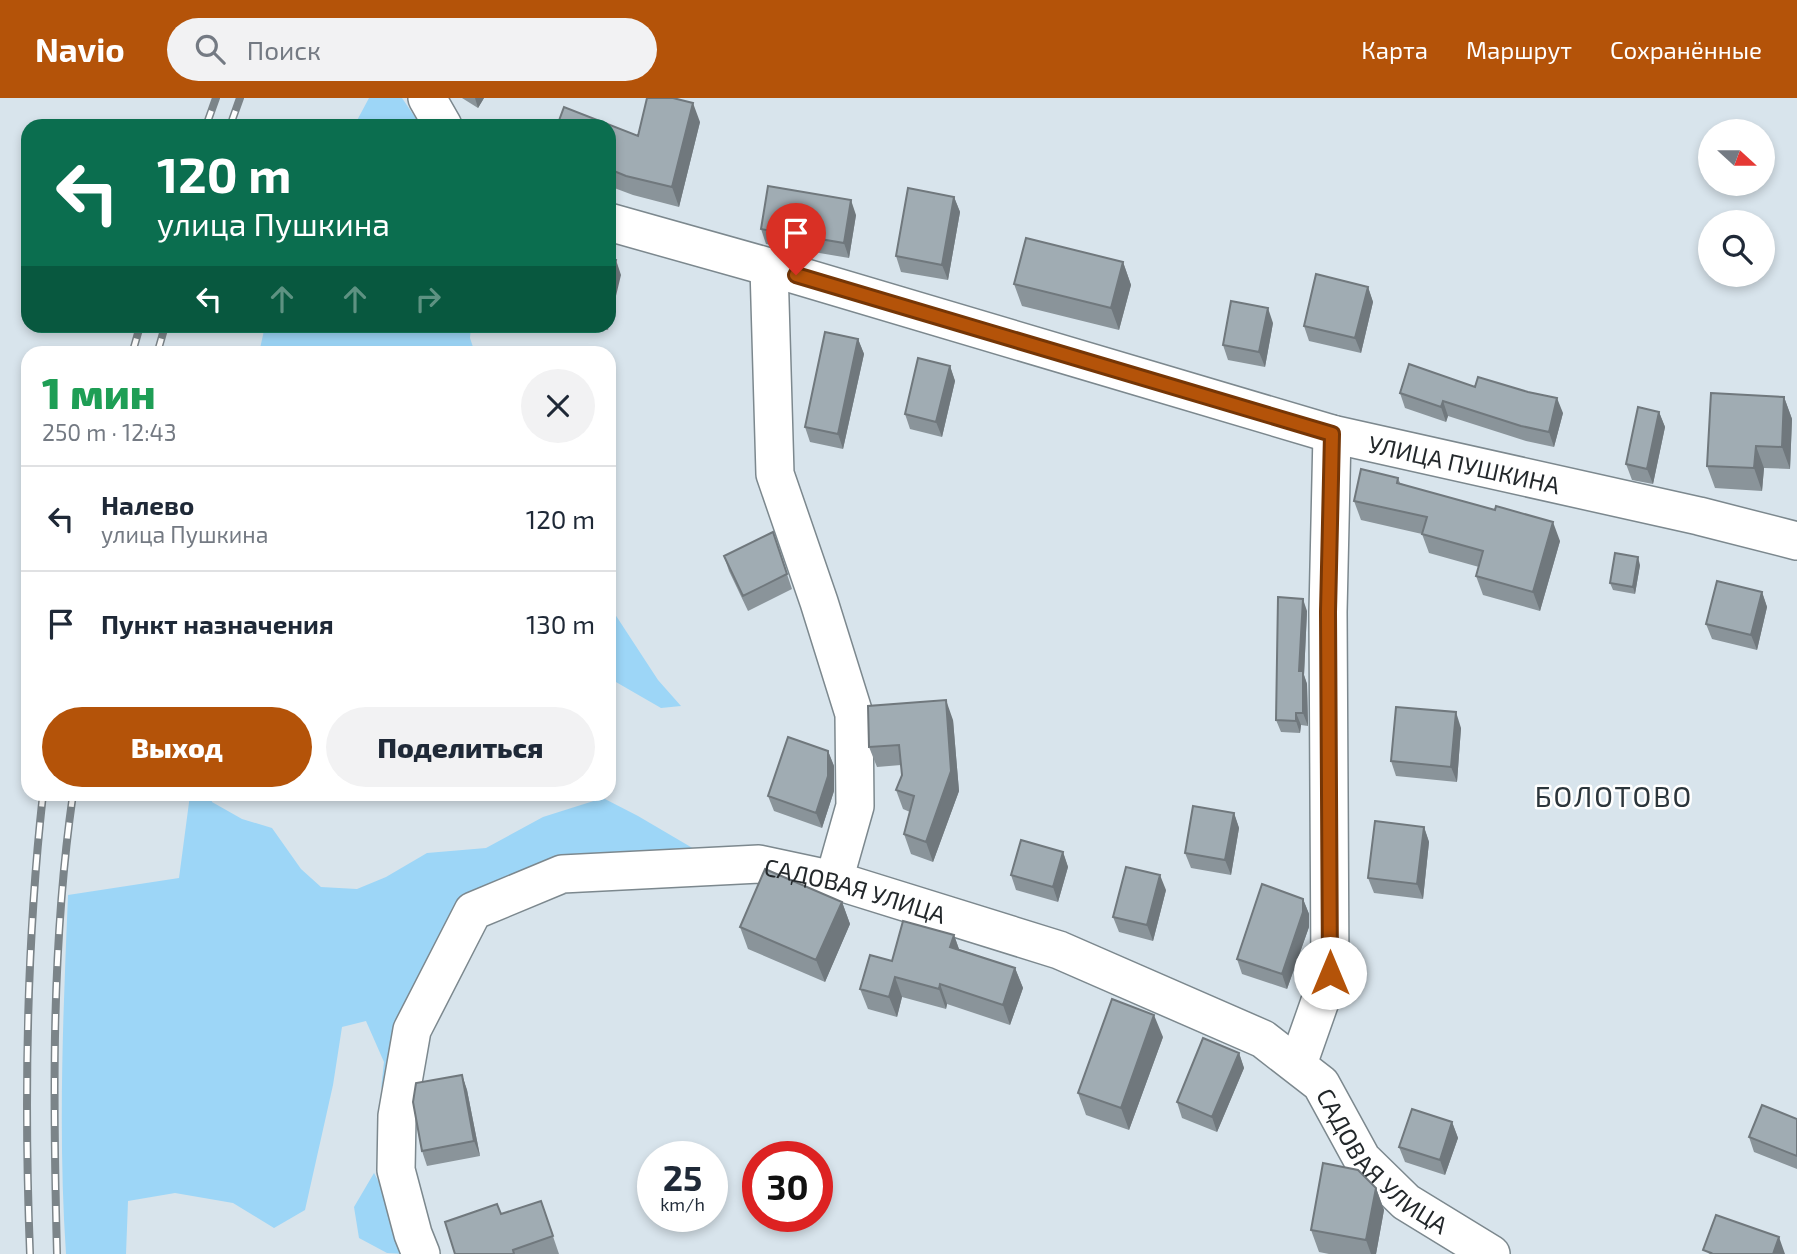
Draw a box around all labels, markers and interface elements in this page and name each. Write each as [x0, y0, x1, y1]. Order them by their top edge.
search box [167, 18, 657, 81]
text: Navio [35, 29, 125, 69]
icon: search [191, 30, 229, 68]
text: Поиск [247, 34, 321, 65]
text: Карта [1361, 35, 1428, 64]
text: Маршрут [1466, 35, 1572, 64]
text: Сохранённые [1610, 35, 1762, 64]
north arrow [1698, 119, 1774, 196]
map controls [1698, 119, 1775, 287]
text: 120 m [157, 144, 291, 203]
icon: left [42, 147, 133, 238]
pin [766, 203, 826, 275]
text: улица Пушкина [157, 204, 390, 242]
button: search [1698, 210, 1775, 287]
icon: arrive [777, 214, 815, 252]
icon: left [190, 280, 228, 318]
icon: ahead [263, 280, 301, 318]
icon: ahead [336, 280, 374, 318]
icon: right [409, 280, 447, 318]
text: 1 мин [42, 367, 156, 417]
button: close [521, 369, 595, 443]
text: 250 m · 12:43 [42, 418, 177, 446]
street label: УЛИЦА ПУШКИНА [1366, 428, 1563, 499]
text: Налево [101, 489, 194, 520]
icon: left [42, 500, 80, 538]
text: 120 m [526, 503, 595, 534]
text: улица Пушкина [101, 520, 268, 548]
icon: arrive [42, 605, 80, 643]
text: Пункт назначения [101, 608, 334, 639]
text: 130 m [526, 608, 595, 639]
button: Выход [42, 707, 312, 787]
button: Поделиться [326, 707, 595, 787]
district label: БОЛОТОВО [1535, 779, 1693, 813]
street label: САДОВАЯ УЛИЦА [762, 851, 950, 928]
position arrow [1293, 936, 1367, 1010]
street label: САДОВАЯ УЛИЦА [1311, 1083, 1454, 1239]
speed limit sign: 30 [742, 1141, 833, 1232]
text: 25 [663, 1156, 702, 1198]
text: km/h [660, 1193, 705, 1215]

